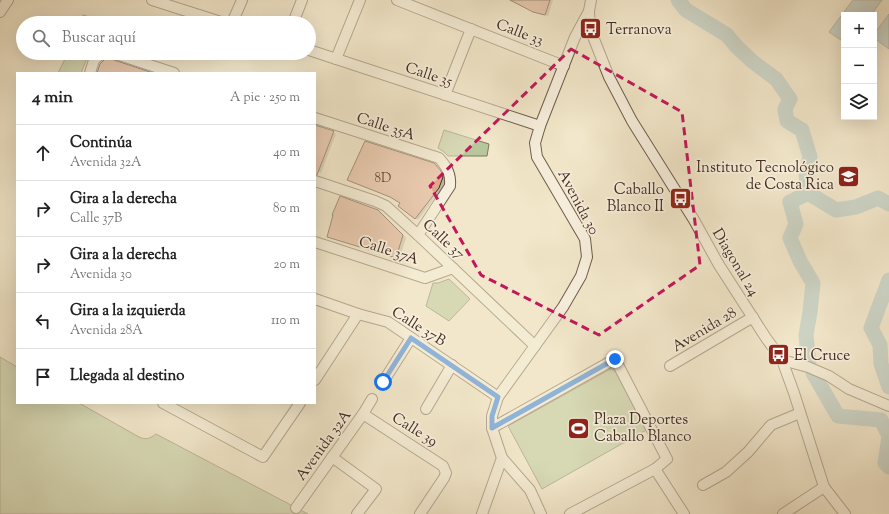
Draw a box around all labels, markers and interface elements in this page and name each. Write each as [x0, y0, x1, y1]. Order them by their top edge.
map controls [841, 12, 877, 120]
button: + [841, 12, 877, 48]
street label: Calle 33 [493, 15, 546, 52]
search box [16, 16, 316, 60]
bus stop icon: Terranova [577, 16, 603, 42]
place label: Terranova [606, 20, 672, 41]
icon: search [30, 27, 52, 49]
text: Buscar aquí [62, 28, 136, 49]
button: − [841, 48, 877, 84]
street label: Calle 35 [402, 58, 455, 93]
button: layers [841, 84, 877, 120]
text: 4 min [32, 86, 73, 110]
text: A pie · 250 m [230, 89, 300, 107]
street label: Calle 35A [353, 108, 418, 147]
text: Continúa [70, 133, 132, 154]
icon: ahead [32, 142, 54, 164]
text: 40 m [273, 144, 300, 162]
text: Avenida 32A [70, 154, 142, 172]
place label: Instituto Tecnológico de Costa Rica [696, 158, 834, 196]
school or university icon: Instituto Tecnológico de Costa Rica [836, 163, 862, 189]
street label: Avenida 30 [552, 166, 604, 239]
house number: 8D [375, 170, 391, 188]
place label: Caballo Blanco II [607, 180, 664, 218]
bus stop icon: Caballo Blanco II [667, 185, 693, 211]
text: Gira a la derecha [70, 189, 177, 210]
icon: right [32, 198, 54, 220]
text: 80 m [273, 200, 300, 218]
text: Calle 37B [70, 210, 122, 228]
street label: Calle 37 [417, 215, 469, 265]
street label: Diagonal 24 [706, 225, 764, 301]
street label: Calle 37A [356, 232, 421, 271]
text: Gira a la derecha [70, 245, 177, 266]
icon: right [32, 254, 54, 276]
text: 20 m [274, 256, 300, 274]
text: Avenida 30 [70, 266, 132, 284]
text: Gira a la izquierda [70, 301, 186, 322]
street label: Calle 37B [387, 302, 450, 352]
street label: Avenida 28 [669, 303, 741, 358]
icon: left [32, 310, 54, 332]
text: 110 m [271, 312, 300, 330]
text: Avenida 28A [70, 322, 143, 340]
bus stop icon: El Cruce [765, 342, 791, 368]
place label: El Cruce [794, 346, 850, 367]
route end [606, 350, 624, 368]
icon: arrive [32, 366, 54, 388]
text: Llegada al destino [70, 366, 185, 387]
route start [374, 373, 392, 391]
street label: Avenida 32A [291, 406, 357, 485]
street label: Calle 39 [387, 408, 441, 453]
place label: Plaza Deportes Caballo Blanco [594, 410, 692, 448]
sports icon: Plaza Deportes Caballo Blanco [565, 415, 591, 441]

